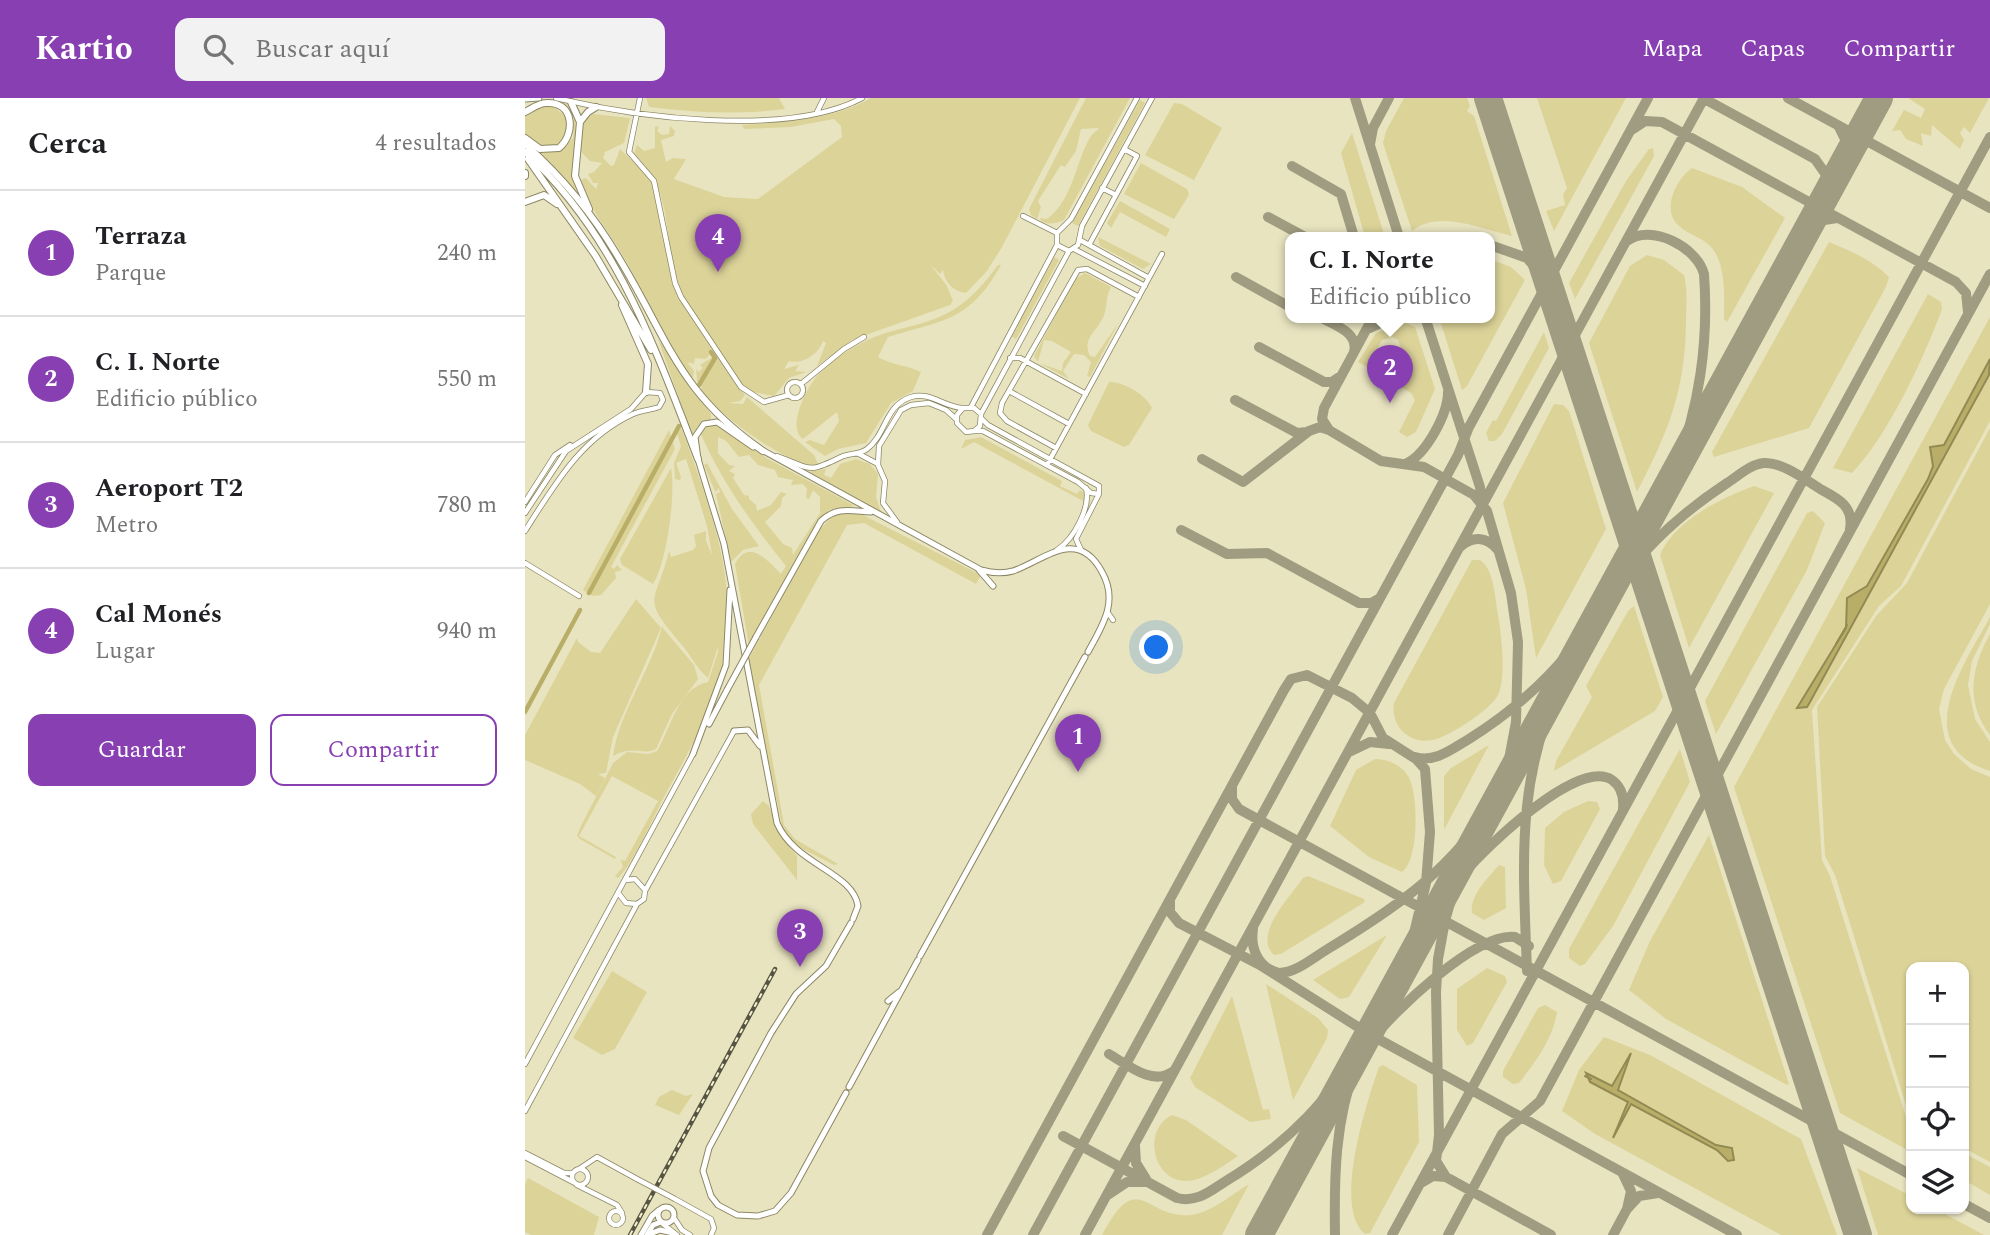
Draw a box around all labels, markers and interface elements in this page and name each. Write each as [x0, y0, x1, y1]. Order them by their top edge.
search box [175, 18, 665, 81]
text: Kartio [35, 24, 133, 74]
text: Buscar aquí [255, 29, 390, 69]
icon: search [199, 30, 237, 68]
text: Mapa [1642, 31, 1702, 67]
text: Capas [1740, 31, 1805, 67]
text: Compartir [1843, 31, 1955, 67]
text: Cerca [28, 121, 107, 167]
text: 4 resultados [375, 126, 497, 161]
pin: 4 [695, 214, 741, 272]
text: Terraza [95, 216, 187, 256]
popup [1285, 232, 1495, 323]
text: 1 [45, 236, 57, 271]
text: 240 m [437, 236, 497, 271]
text: C. I. Norte [1309, 240, 1434, 280]
text: Parque [95, 256, 166, 291]
text: Edificio público [1309, 280, 1471, 315]
text: C. I. Norte [95, 342, 220, 382]
pin: 2 [1367, 345, 1413, 403]
text: 2 [45, 362, 57, 397]
text: 550 m [437, 362, 497, 397]
text: Edificio público [95, 382, 258, 417]
text: Aeroport T2 [95, 468, 243, 508]
text: 3 [45, 488, 57, 523]
text: 780 m [437, 488, 497, 523]
text: Metro [95, 508, 158, 543]
text: Cal Monés [95, 594, 222, 634]
text: 4 [45, 614, 57, 649]
text: 940 m [437, 614, 497, 649]
your location [1139, 630, 1173, 664]
text: Lugar [95, 634, 155, 669]
button: Guardar [28, 714, 256, 786]
button: Compartir [270, 714, 497, 786]
pin: 1 [1055, 714, 1101, 772]
pin: 3 [777, 909, 823, 967]
map controls [1906, 962, 1969, 1214]
button: + [1906, 962, 1969, 1025]
button: − [1906, 1025, 1969, 1088]
button: locate [1906, 1088, 1969, 1151]
button: layers [1906, 1151, 1969, 1214]

